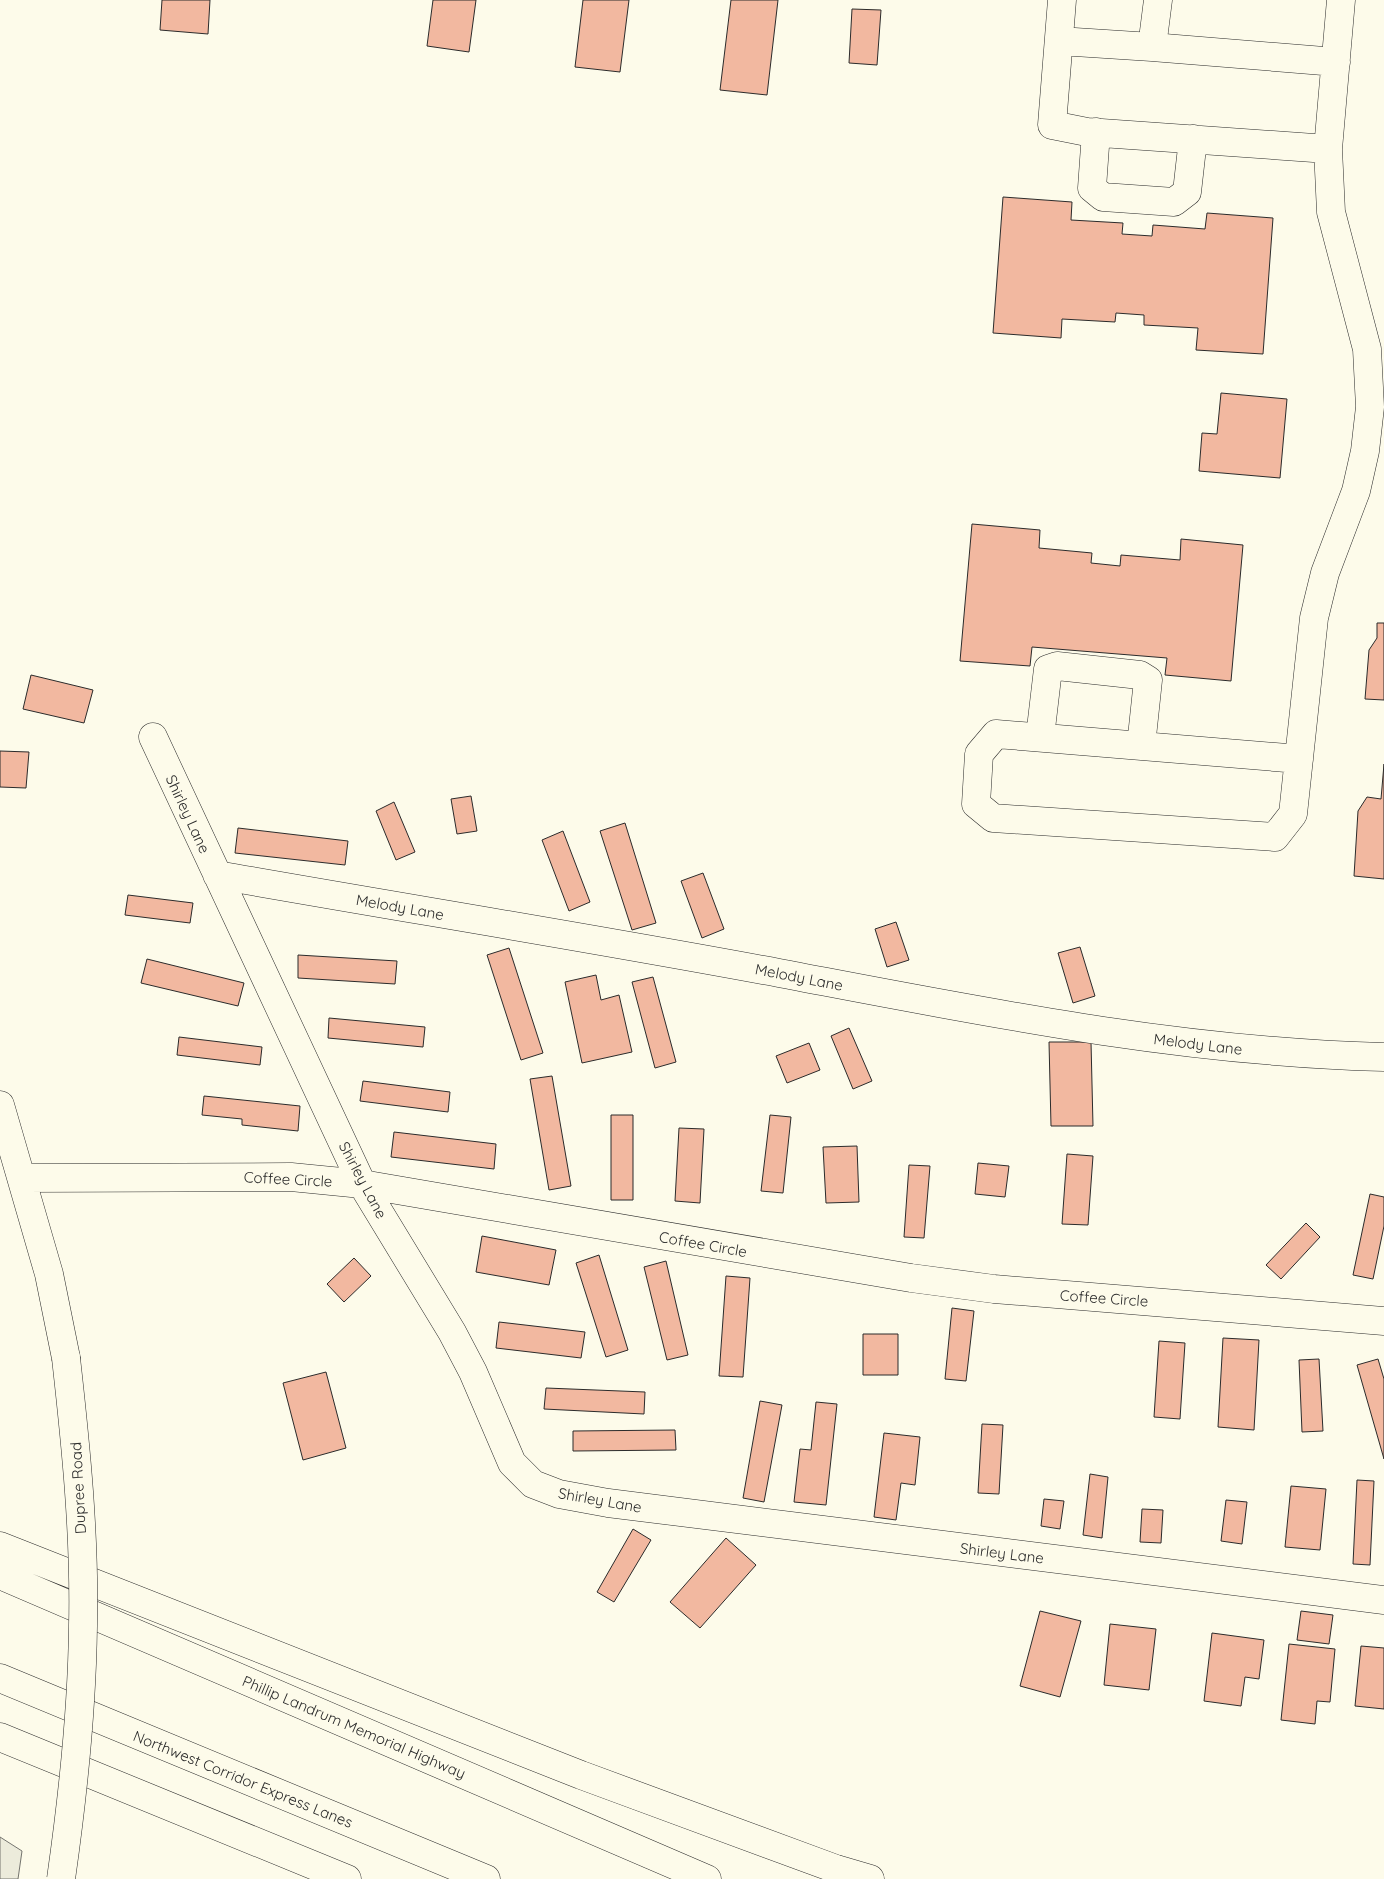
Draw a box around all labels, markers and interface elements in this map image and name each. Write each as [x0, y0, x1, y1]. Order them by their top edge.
street label: Shirley Lane [162, 772, 214, 856]
street label: Melody Lane [354, 890, 446, 924]
street label: Melody Lane [753, 959, 845, 995]
street label: Melody Lane [1153, 1029, 1243, 1059]
street label: Shirley Lane [335, 1138, 391, 1222]
street label: Coffee Circle [243, 1167, 333, 1191]
street label: Coffee Circle [658, 1227, 748, 1261]
street label: Coffee Circle [1059, 1285, 1149, 1311]
street label: Dupree Road [66, 1442, 90, 1534]
street label: Shirley Lane [557, 1483, 643, 1517]
street label: Shirley Lane [959, 1538, 1045, 1568]
street label: Phillip Landrum Memorial Highway [239, 1671, 469, 1783]
street label: Northwest Corridor Express Lanes [130, 1726, 356, 1832]

